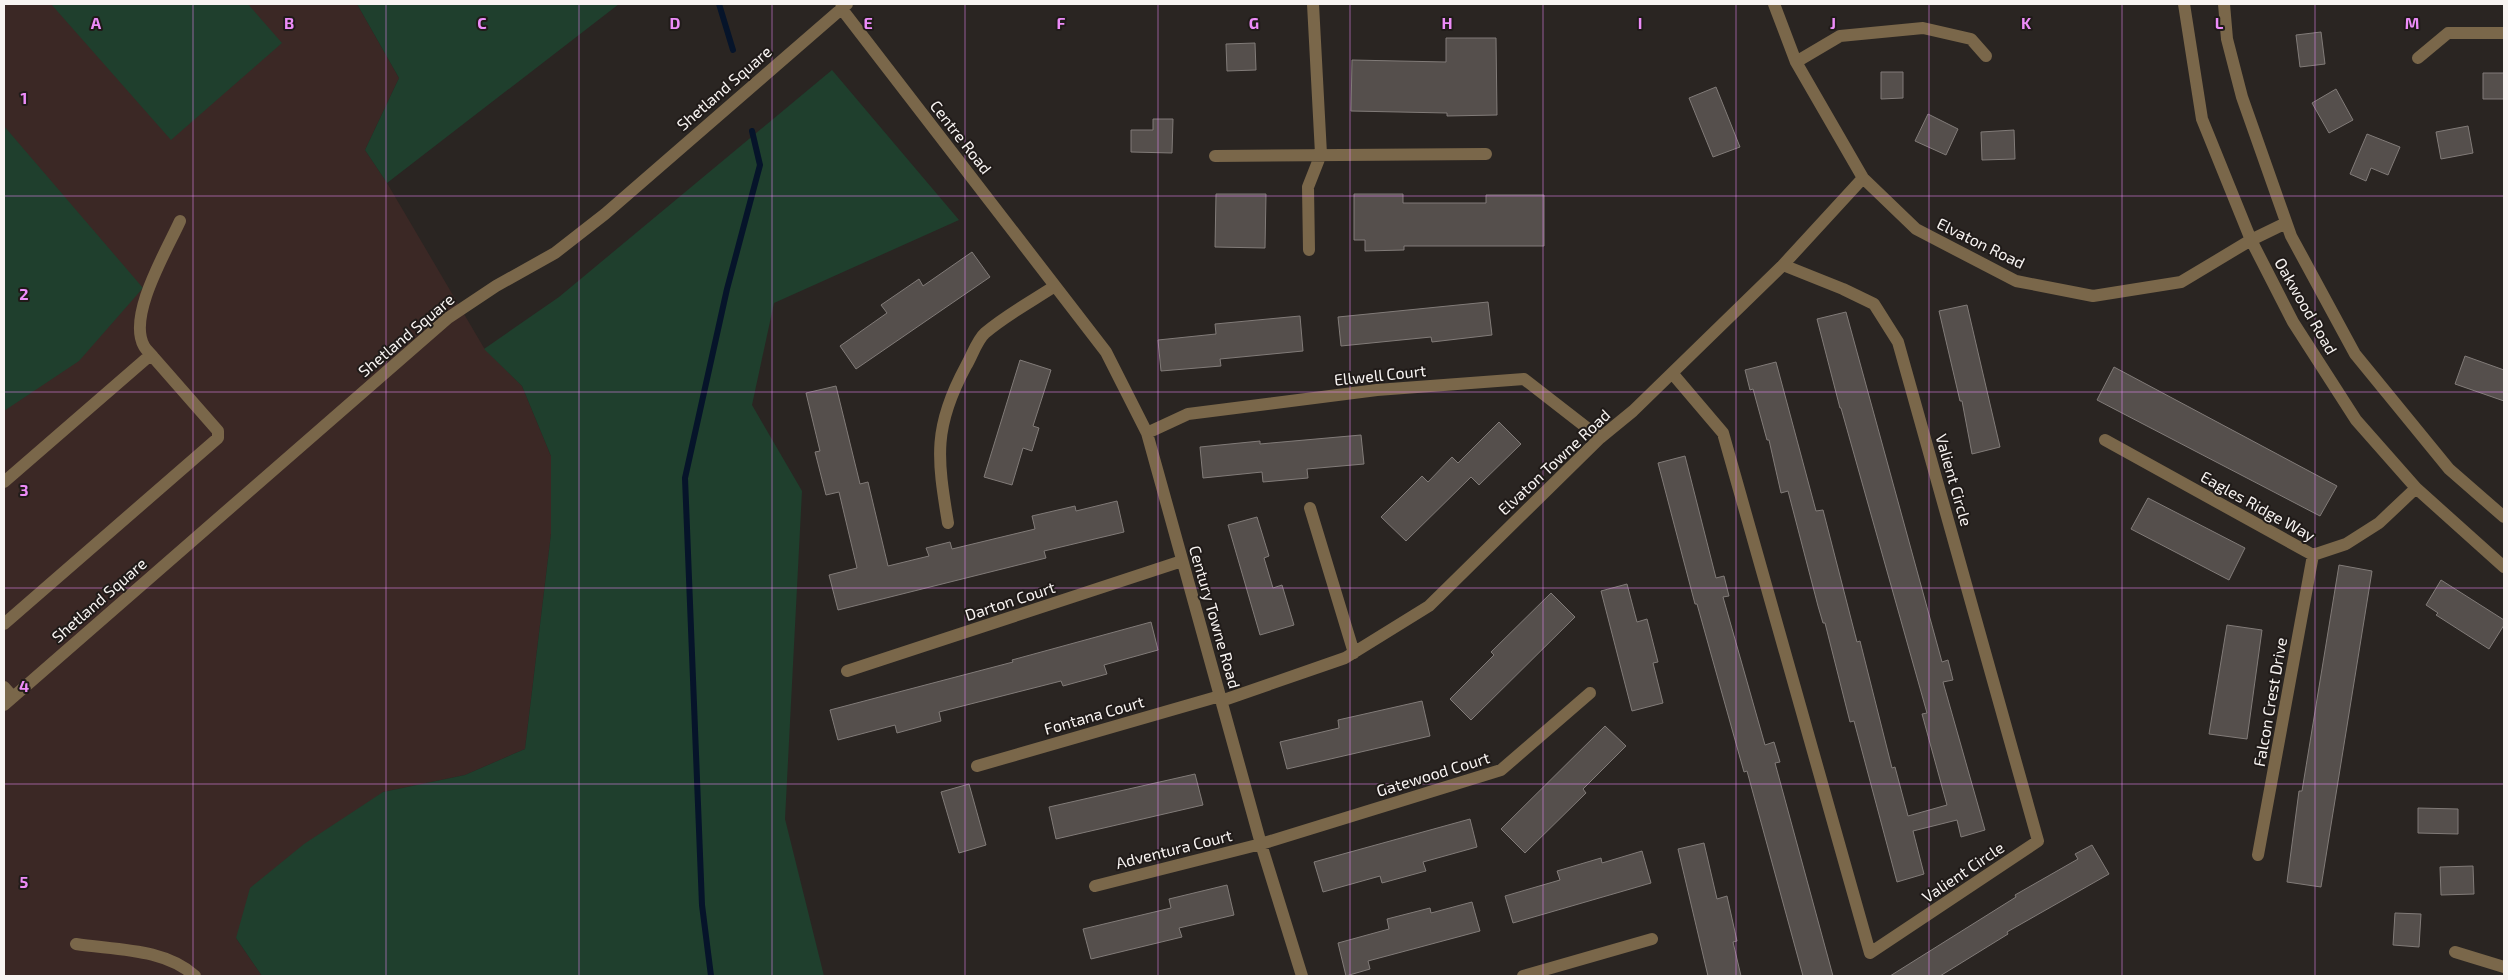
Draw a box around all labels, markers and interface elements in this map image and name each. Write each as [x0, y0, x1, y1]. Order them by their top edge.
text: A [91, 13, 102, 32]
text: B [284, 13, 294, 32]
text: C [477, 13, 487, 32]
text: D [670, 13, 681, 32]
text: E [863, 13, 873, 32]
text: F [1057, 13, 1066, 32]
text: G [1249, 13, 1259, 32]
text: H [1441, 13, 1453, 32]
text: I [1638, 13, 1642, 32]
text: J [1830, 13, 1836, 32]
text: K [2021, 13, 2032, 32]
text: L [2215, 13, 2224, 32]
text: M [2405, 13, 2419, 32]
street label: Shetland Square [672, 41, 775, 134]
text: 1 [21, 88, 27, 107]
street label: Centre Road [927, 96, 996, 177]
street label: Elvaton Road [1934, 213, 2028, 272]
street label: Oakwood Road [2271, 254, 2342, 357]
text: 2 [19, 284, 29, 303]
street label: Shetland Square [354, 289, 457, 380]
street label: Ellwell Court [1333, 360, 1427, 389]
street label: Elvaton Towne Road [1494, 405, 1614, 518]
street label: Valient Circle [1932, 432, 1977, 528]
street label: Eagles Ridge Way [2198, 466, 2319, 545]
text: 3 [19, 480, 29, 499]
street label: Century Towne Road [1186, 543, 1245, 691]
street label: Shetland Square [47, 553, 150, 646]
street label: Darton Court [962, 577, 1057, 624]
street label: Falcon Crest Drive [2249, 636, 2290, 768]
text: 4 [19, 676, 29, 695]
street label: Fontana Court [1042, 691, 1146, 738]
street label: Gatewood Court [1374, 747, 1492, 800]
street label: Adventura Court [1114, 825, 1234, 872]
street label: Valient Circle [1918, 837, 2007, 906]
text: 5 [20, 872, 29, 891]

